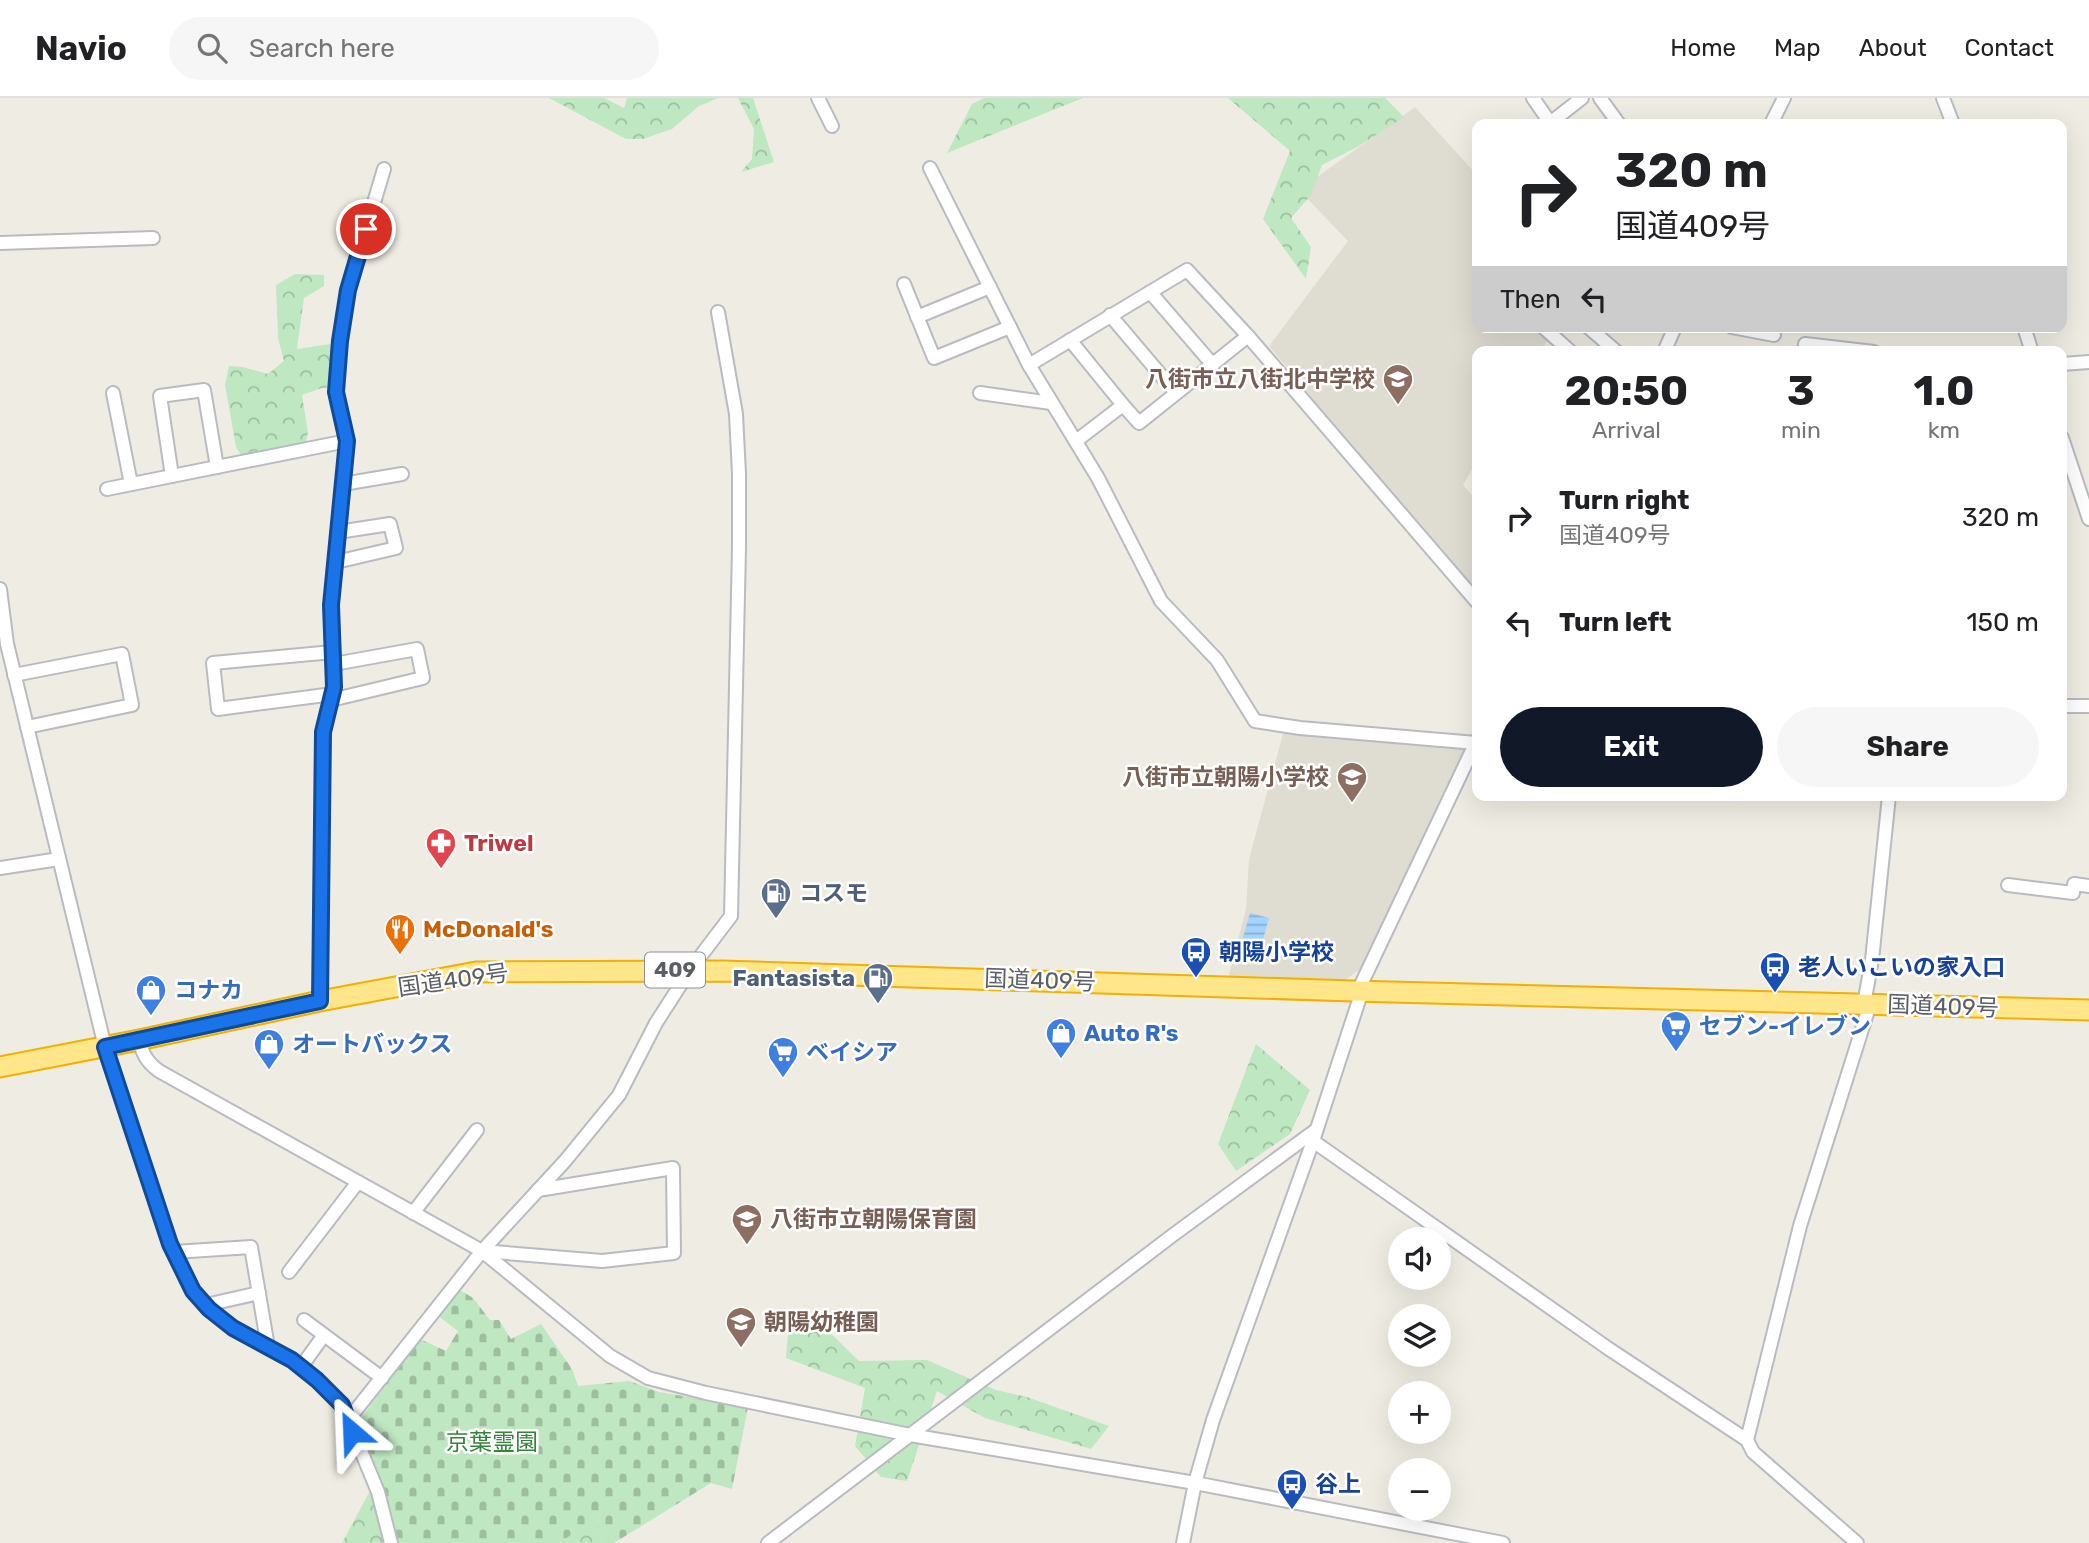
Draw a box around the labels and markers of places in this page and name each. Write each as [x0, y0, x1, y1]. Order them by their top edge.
pin [336, 199, 396, 259]
school or university icon: 八街市立八街北中学校 [1381, 362, 1415, 406]
place label: 八街市立八街北中学校 [1145, 365, 1375, 393]
school or university icon: 八街市立朝陽小学校 [1335, 760, 1369, 804]
place label: 八街市立朝陽小学校 [1122, 763, 1329, 791]
pharmacy icon: Triwel [424, 826, 458, 870]
place label: Triwel [464, 829, 533, 857]
fuel station icon: コスモ [759, 876, 793, 920]
place label: コスモ [799, 879, 868, 907]
restaurant icon: McDonald's [383, 912, 417, 956]
place label: McDonald's [423, 915, 554, 943]
bus stop icon: 朝陽小学校 [1179, 935, 1213, 979]
place label: 朝陽小学校 [1219, 938, 1334, 966]
bus stop icon: 老人いこいの家入口 [1758, 950, 1792, 994]
place label: 老人いこいの家入口 [1798, 953, 2005, 981]
fuel station icon: Fantasista [861, 961, 895, 1005]
place label: Fantasista [732, 964, 855, 992]
shop icon: コナカ [134, 973, 168, 1017]
place label: コナカ [174, 976, 243, 1004]
supermarket icon: セブン-イレブン [1659, 1009, 1693, 1053]
place label: セブン-イレブン [1699, 1012, 1871, 1040]
shop icon: Auto R's [1044, 1016, 1078, 1060]
place label: Auto R's [1084, 1019, 1179, 1047]
shop icon: オートバックス [252, 1027, 286, 1071]
place label: オートバックス [292, 1030, 452, 1058]
supermarket icon: ベイシア [766, 1035, 800, 1079]
place label: ベイシア [806, 1038, 898, 1066]
school or university icon: 八街市立朝陽保育園 [730, 1202, 764, 1246]
place label: 八街市立朝陽保育園 [770, 1205, 977, 1233]
school or university icon: 朝陽幼稚園 [724, 1305, 758, 1349]
place label: 朝陽幼稚園 [764, 1308, 879, 1336]
bus stop icon: 谷上 [1275, 1467, 1309, 1511]
place label: 谷上 [1315, 1470, 1361, 1498]

